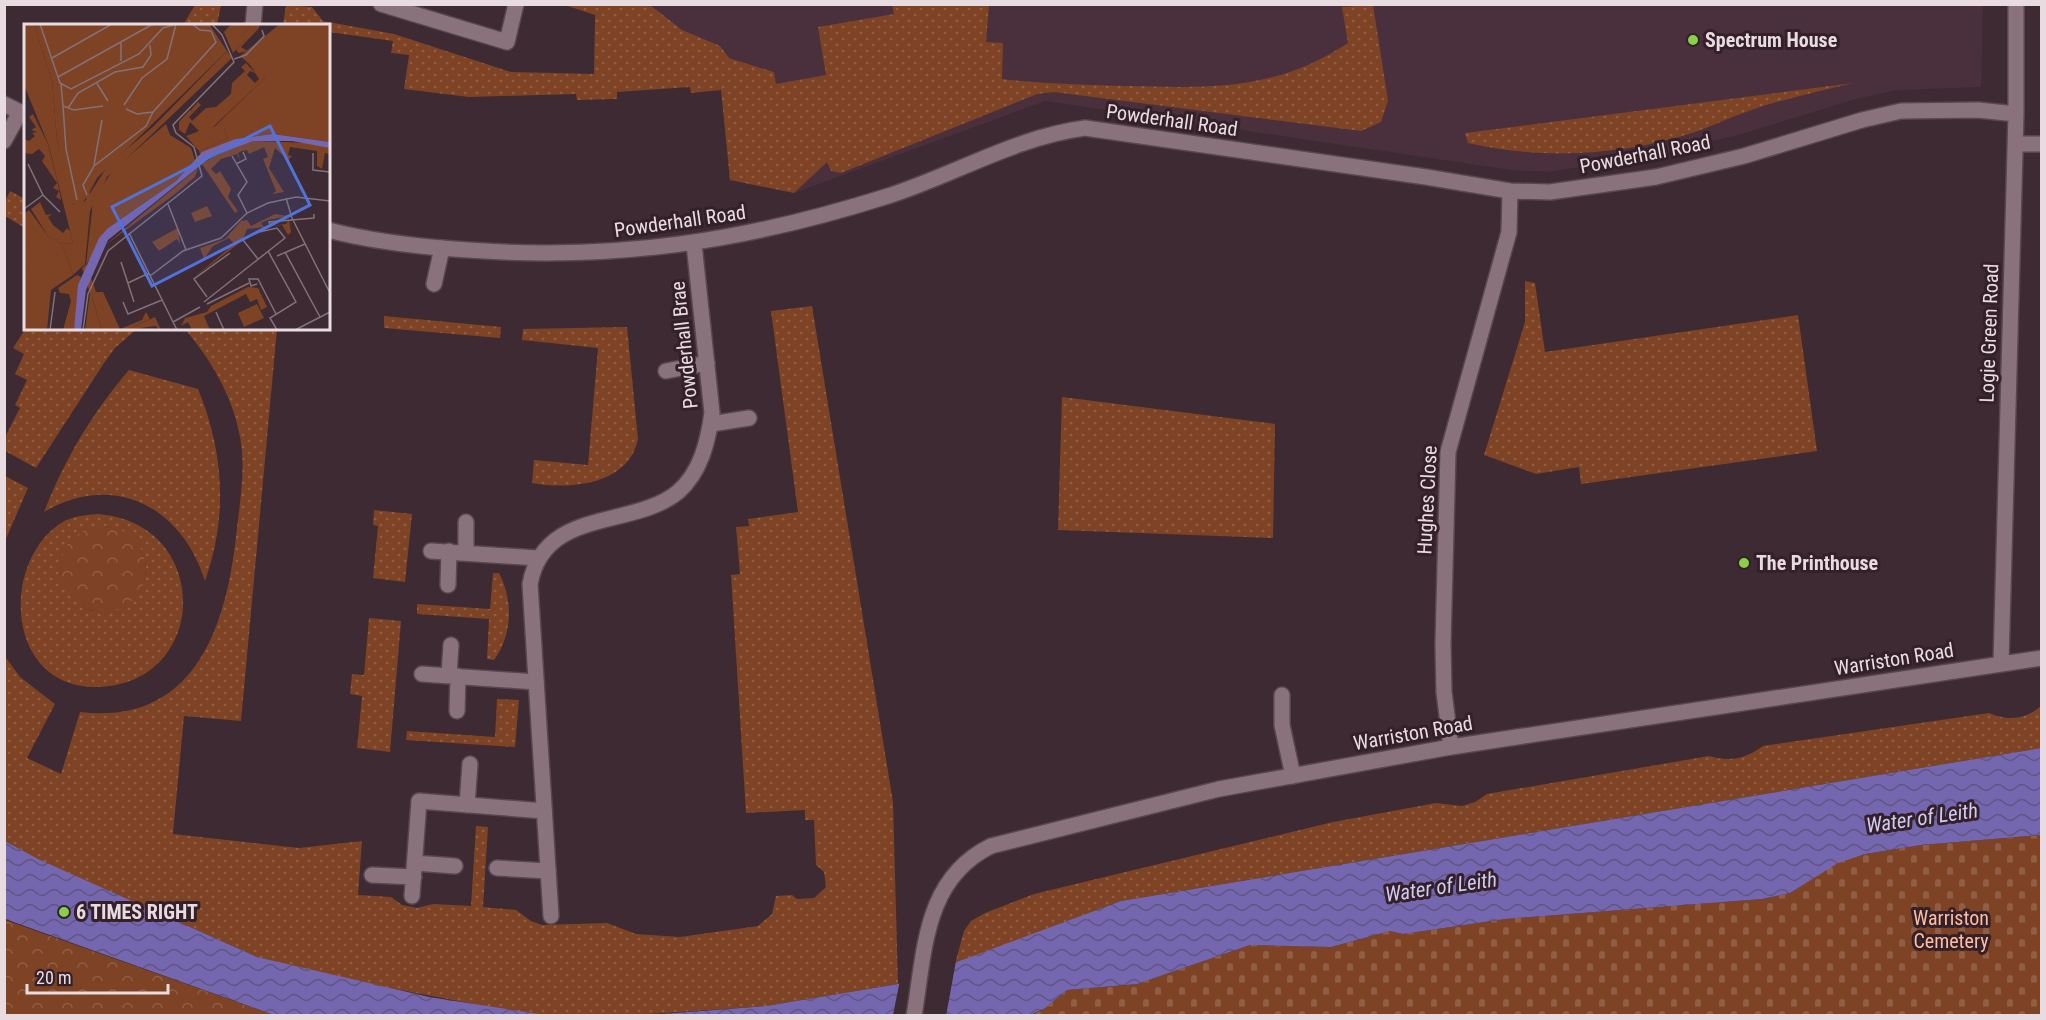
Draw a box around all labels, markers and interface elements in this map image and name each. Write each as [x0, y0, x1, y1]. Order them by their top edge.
inset map [24, 24, 330, 330]
place label: Spectrum House [1705, 28, 1837, 52]
marker: Spectrum House [1686, 33, 1700, 47]
street label: Powderhall Road [1105, 99, 1239, 141]
street label: Powderhall Road [1578, 130, 1712, 178]
street label: Powderhall Road [613, 200, 747, 242]
street label: Logie Green Road [1975, 263, 2003, 403]
street label: Powderhall Brae [665, 280, 703, 410]
street label: Hughes Close [1412, 445, 1442, 555]
place label: The Printhouse [1756, 551, 1878, 575]
marker: The Printhouse [1737, 556, 1751, 570]
street label: Warriston Road [1833, 638, 1955, 680]
street label: Warriston Road [1352, 711, 1474, 755]
water label: Water of Leith [1865, 798, 1979, 838]
water label: Water of Leith [1384, 867, 1498, 907]
place label: 6 TIMES RIGHT [76, 900, 198, 924]
marker: 6 TIMES RIGHT [57, 905, 71, 919]
park label: Warriston Cemetery [1913, 906, 1989, 953]
scale bar [27, 957, 168, 995]
text: 20 m [36, 967, 71, 988]

